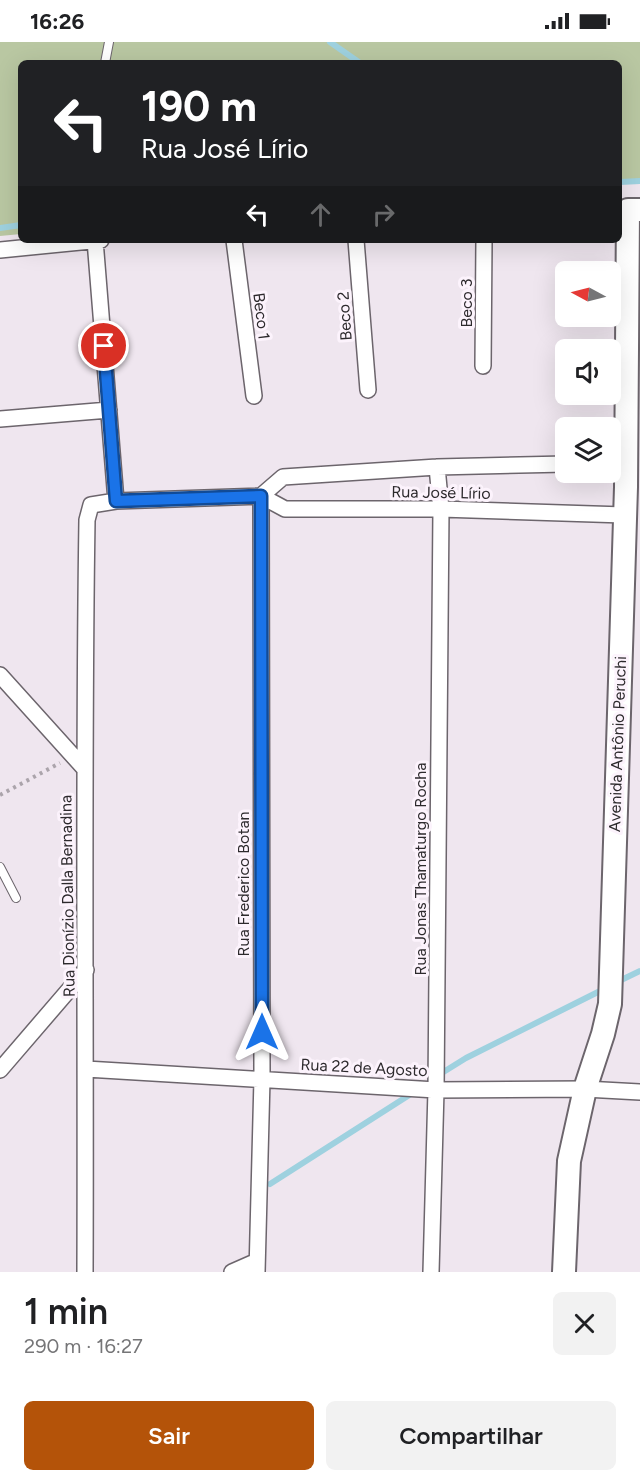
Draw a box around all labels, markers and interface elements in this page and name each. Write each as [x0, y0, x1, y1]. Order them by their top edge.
text: 16:26 [30, 8, 84, 35]
text: 190 m [141, 81, 257, 132]
icon: left [42, 84, 120, 162]
text: Rua José Lírio [141, 132, 308, 165]
icon: left [241, 198, 274, 231]
icon: ahead [304, 198, 337, 231]
icon: right [367, 198, 400, 231]
north arrow [555, 261, 621, 327]
map controls [555, 261, 621, 483]
street label: Beco 3 [457, 278, 476, 328]
street label: Beco 2 [333, 291, 356, 341]
street label: Beco 1 [249, 292, 274, 341]
pin [78, 320, 129, 371]
icon: arrive [87, 329, 120, 362]
button: sound [555, 339, 621, 405]
button: layers [555, 417, 621, 483]
street label: Rua José Lírio [391, 482, 491, 503]
street label: Avenida Antônio Peruchi [605, 656, 630, 832]
street label: Rua Jonas Thamaturgo Rocha [411, 763, 430, 975]
street label: Rua Dionízio Dalla Bernadina [56, 795, 79, 997]
street label: Rua Frederico Botan [234, 811, 253, 957]
position arrow [230, 1000, 294, 1064]
street label: Rua 22 de Agosto [300, 1055, 428, 1080]
text: 1 min [24, 1290, 108, 1333]
button: close [553, 1292, 616, 1355]
text: 290 m · 16:27 [24, 1334, 143, 1358]
button: Sair [24, 1401, 314, 1470]
button: Compartilhar [326, 1401, 616, 1470]

